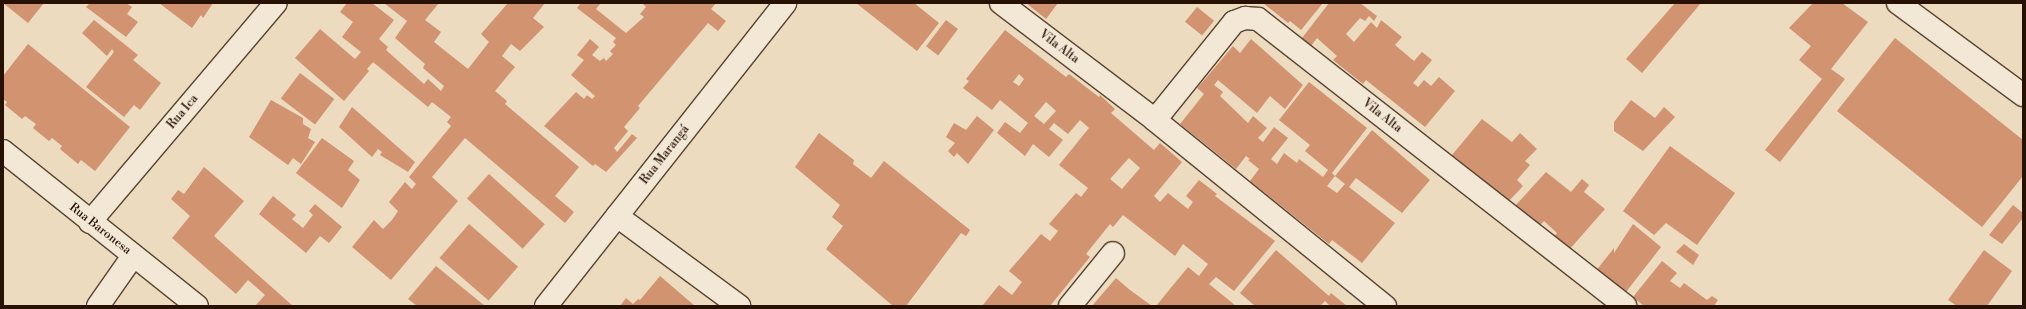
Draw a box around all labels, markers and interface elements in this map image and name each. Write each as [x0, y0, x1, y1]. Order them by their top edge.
street label: Vila Alta [1036, 27, 1082, 67]
street label: Rua Ica [165, 92, 201, 132]
street label: Vila Alta [1359, 96, 1405, 136]
street label: Rua Marangá [637, 123, 693, 187]
street label: Rua Baronesa [66, 200, 134, 258]

